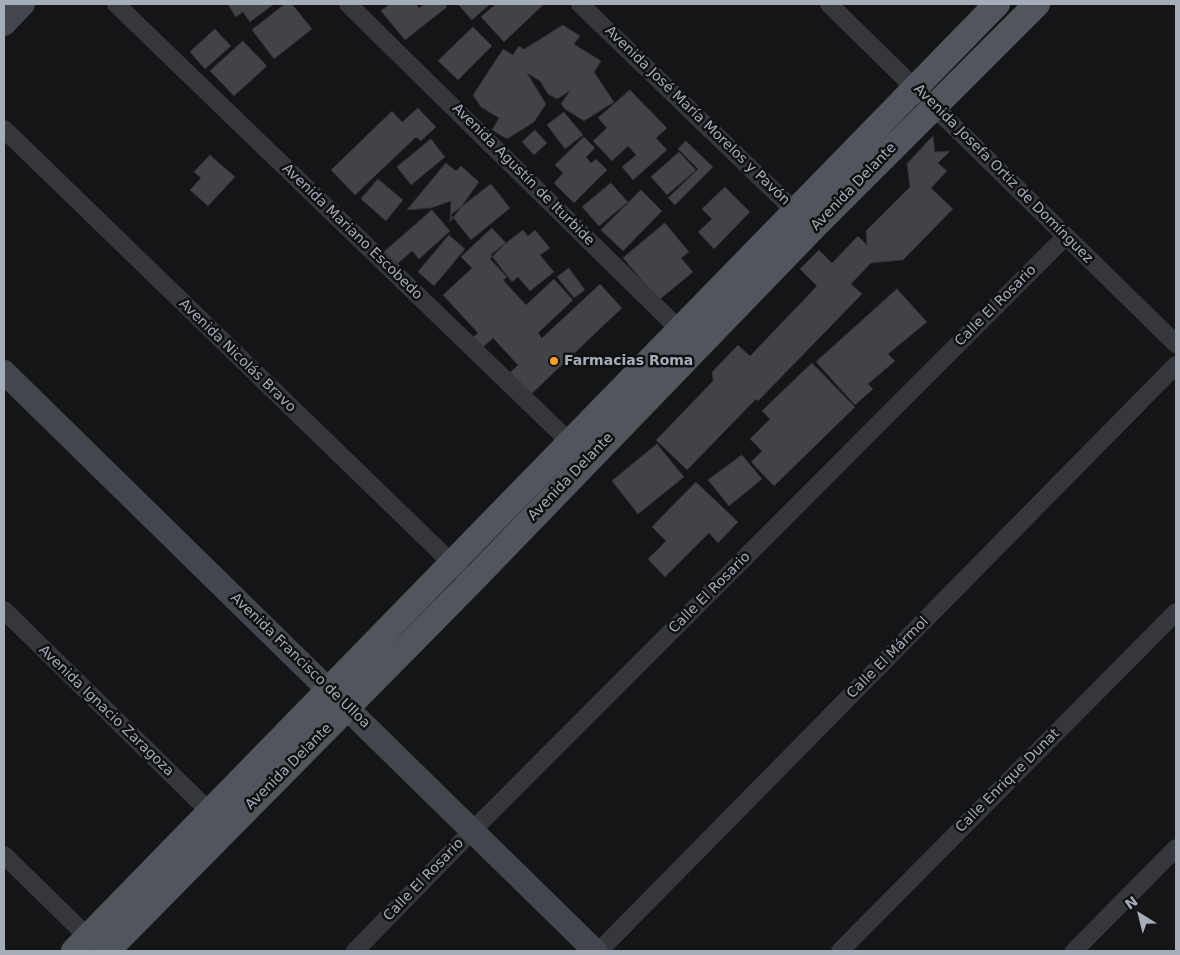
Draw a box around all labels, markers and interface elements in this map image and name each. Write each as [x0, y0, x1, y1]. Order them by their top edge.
street label: Avenida José María Morelos y Pavón [601, 23, 793, 209]
street label: Avenida Josefa Ortiz de Domínguez [910, 81, 1096, 267]
street label: Avenida Agustín de Iturbide [448, 100, 598, 250]
street label: Avenida Delante [808, 140, 900, 234]
street label: Avenida Mariano Escobedo [278, 160, 426, 304]
street label: Calle El Rosario [952, 262, 1040, 350]
street label: Avenida Nicolás Bravo [175, 296, 299, 416]
place label: Farmacias Roma [564, 353, 693, 369]
marker: Farmacias Roma [548, 355, 560, 367]
street label: Avenida Delante [525, 430, 617, 524]
street label: Calle El Rosario [666, 549, 754, 637]
street label: Avenida Francisco de Ulloa [227, 590, 373, 732]
street label: Calle El Mármol [844, 614, 932, 702]
street label: Avenida Ignacio Zaragoza [35, 642, 177, 780]
street label: Avenida Delante [242, 720, 336, 814]
street label: Calle Enrique Dunat [953, 726, 1063, 836]
street label: Calle El Rosario [380, 835, 468, 925]
north arrow [1115, 890, 1165, 940]
text: N [1122, 893, 1141, 913]

